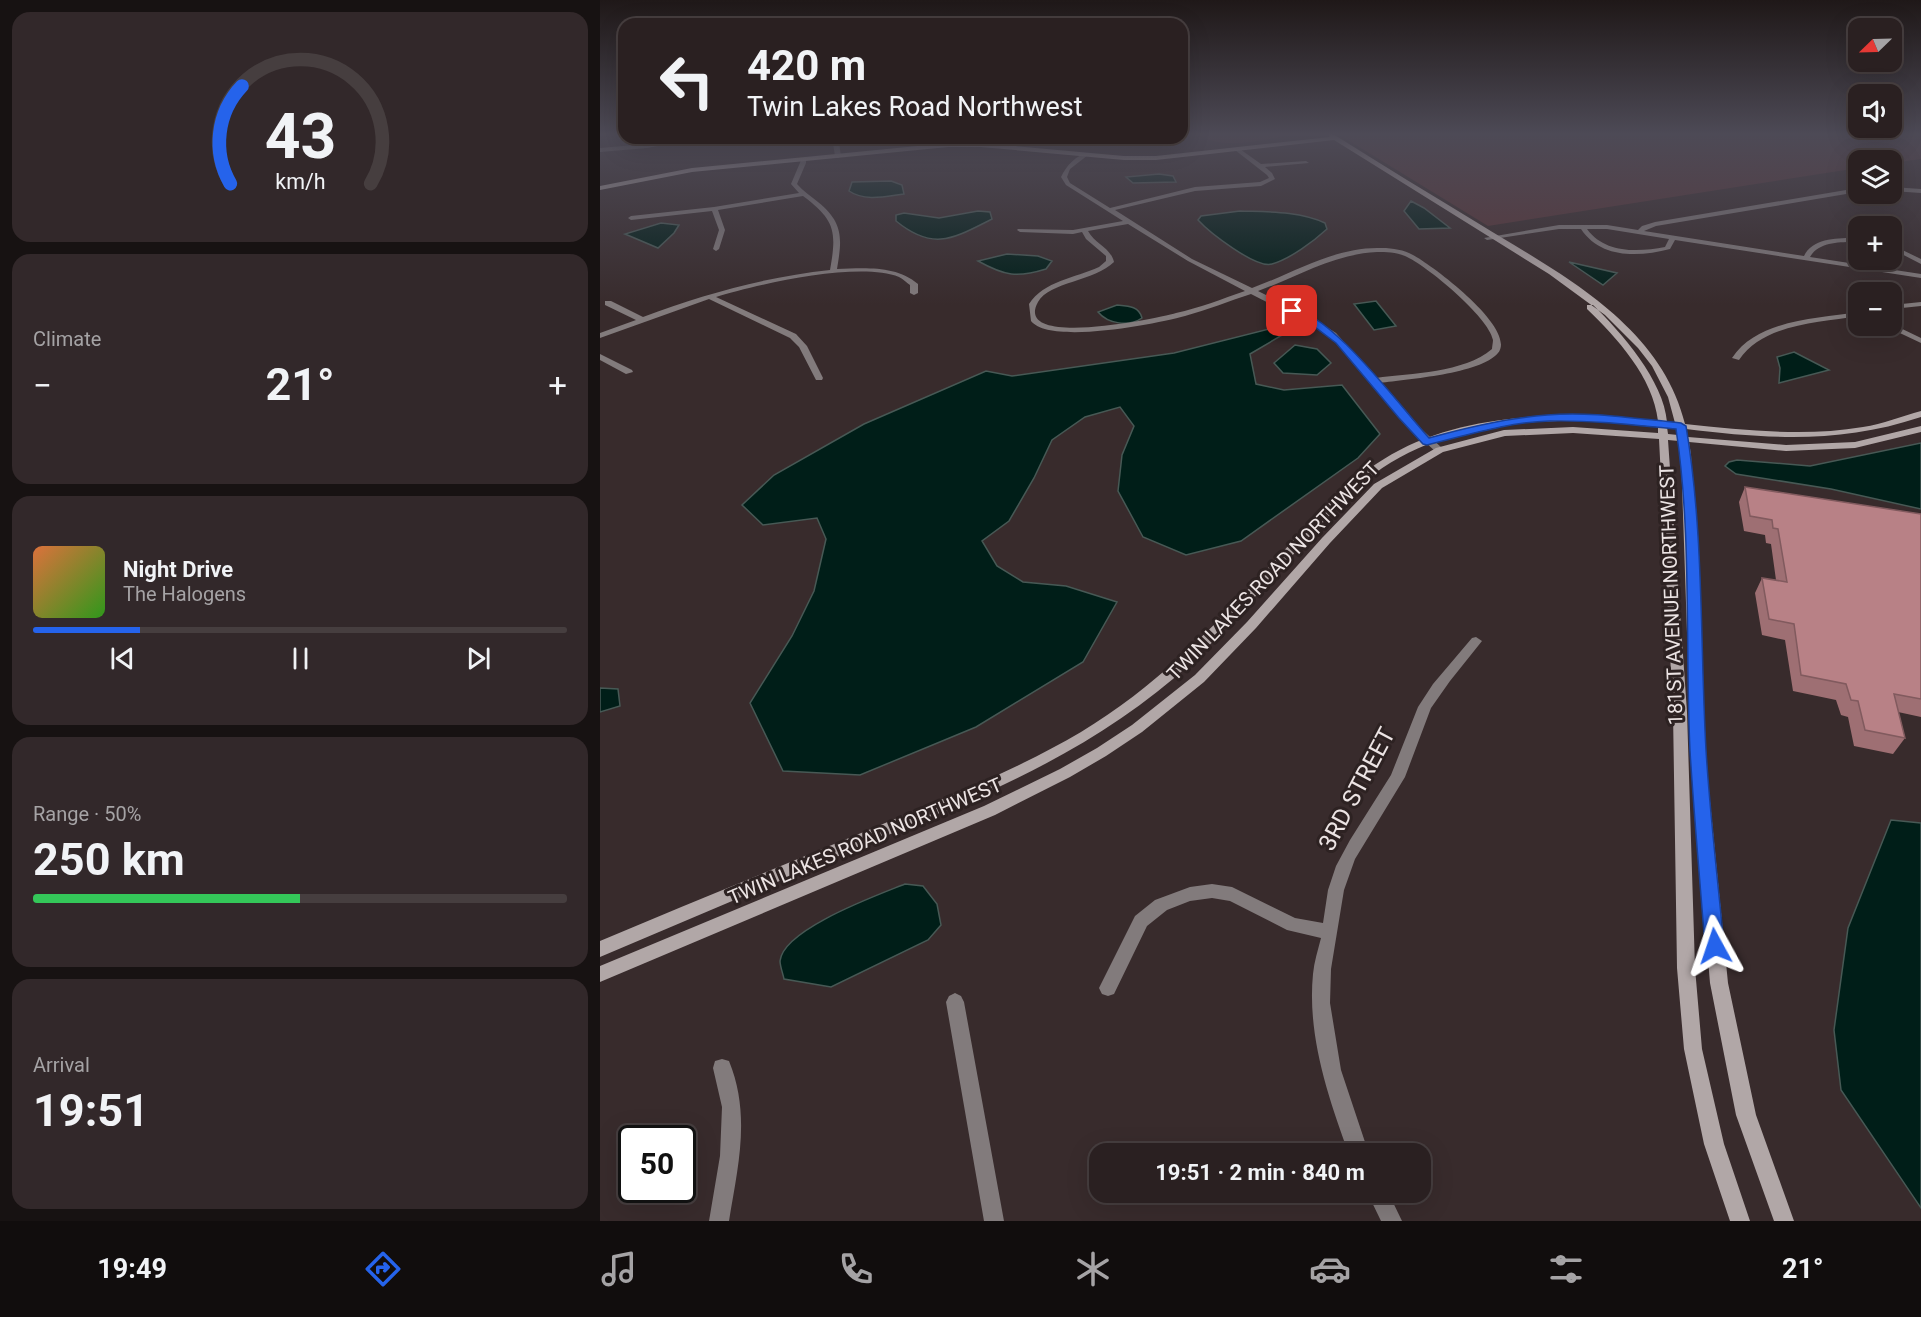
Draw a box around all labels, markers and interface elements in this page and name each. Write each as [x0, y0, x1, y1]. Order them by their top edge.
north arrow [1848, 18, 1902, 72]
map controls [1848, 18, 1902, 336]
text: 420 m [747, 41, 866, 90]
icon: left [648, 42, 726, 120]
button: sound [1848, 84, 1902, 138]
text: Twin Lakes Road Northwest [747, 91, 1083, 123]
text: 43 [264, 100, 336, 173]
button: layers [1848, 150, 1902, 204]
text: km/h [275, 169, 325, 194]
button: + [1848, 216, 1902, 270]
button: − [1848, 282, 1902, 336]
pin [1266, 285, 1317, 336]
icon: arrive [1275, 294, 1308, 327]
text: Climate [33, 327, 101, 351]
text: 21° [265, 358, 335, 411]
text: − [33, 366, 52, 405]
text: + [548, 366, 567, 405]
street label: TWIN LAKES ROAD NORTHWEST [1162, 457, 1384, 685]
street label: 181ST AVENUE NORTHWEST [1654, 464, 1688, 726]
text: Night Drive [123, 557, 233, 582]
text: The Halogens [123, 582, 246, 606]
icon: previous [106, 642, 139, 675]
icon: pause [284, 642, 317, 675]
icon: next [462, 642, 495, 675]
street label: 3RD STREET [1313, 723, 1401, 855]
street label: TWIN LAKES ROAD NORTHWEST [725, 772, 1006, 910]
text: Range · 50% [33, 802, 141, 826]
text: 250 km [33, 833, 185, 886]
position arrow [1683, 914, 1747, 978]
text: Arrival [33, 1053, 90, 1077]
text: 19:51 [33, 1084, 149, 1137]
speed limit sign: 50 [618, 1125, 696, 1203]
text: 19:51 · 2 min · 840 m [1155, 1160, 1365, 1185]
icon: directions [362, 1248, 404, 1290]
icon: music [598, 1248, 640, 1290]
icon: phone [835, 1248, 877, 1290]
icon: climate [1072, 1248, 1114, 1290]
icon: car [1309, 1248, 1351, 1290]
icon: filters [1545, 1248, 1587, 1290]
text: 19:49 [97, 1253, 167, 1285]
text: 21° [1782, 1253, 1824, 1285]

